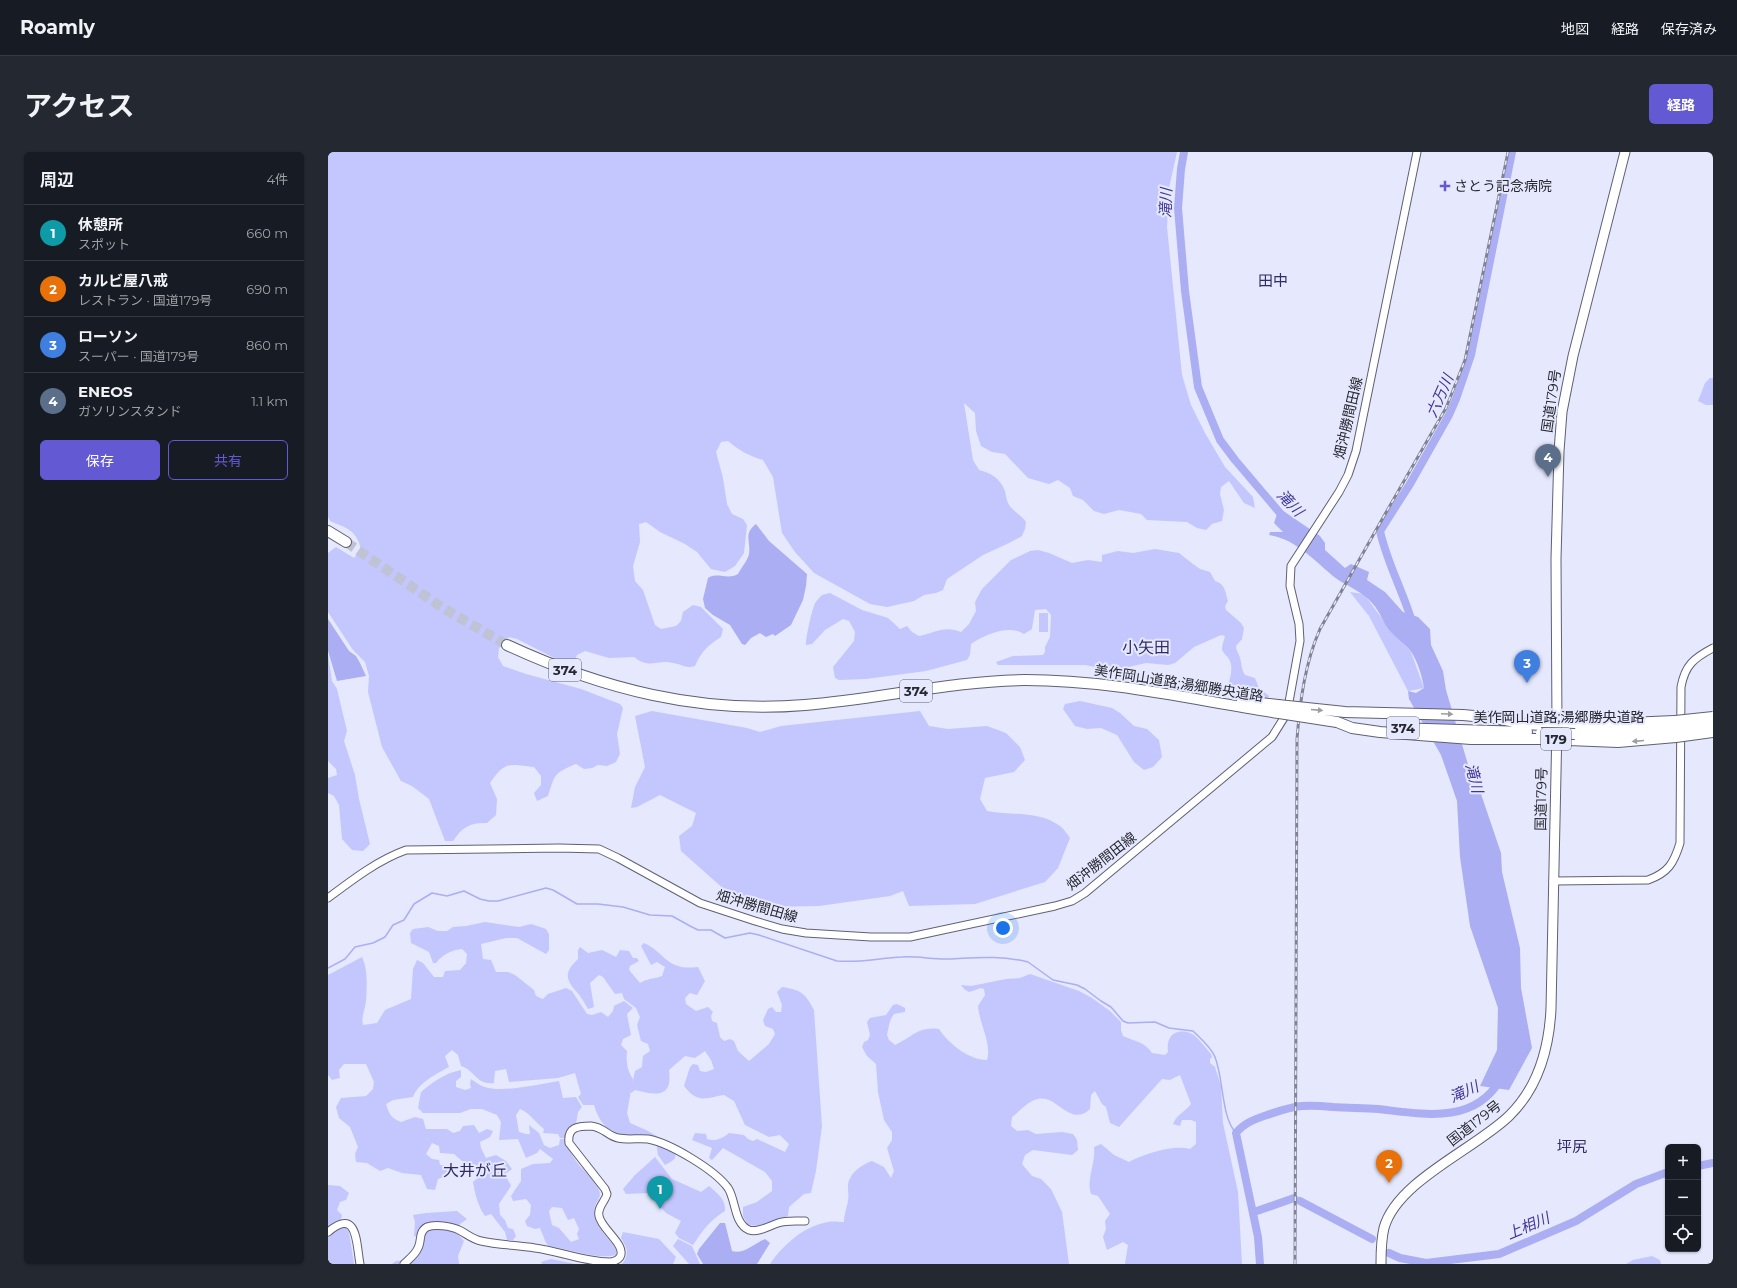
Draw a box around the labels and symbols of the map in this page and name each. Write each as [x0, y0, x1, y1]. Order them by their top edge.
place label: さとう記念病院 [1454, 177, 1552, 195]
marker: さとう記念病院 [1439, 180, 1451, 192]
water label: 滝川 [1155, 186, 1176, 218]
district label: 田中 [1258, 271, 1288, 290]
street label: 国道179号 [1538, 368, 1564, 434]
water label: 六万川 [1422, 370, 1458, 420]
street label: 畑沖勝間田線 [1330, 375, 1366, 461]
pin: 4 [1535, 444, 1561, 477]
water label: 滝川 [1273, 485, 1309, 521]
district label: 小矢田 [1122, 638, 1170, 657]
pin: 3 [1514, 650, 1540, 683]
road number: 374 [549, 659, 581, 681]
street label: 美作岡山道路;湯郷勝央道路 [1093, 661, 1265, 705]
road number: 374 [900, 680, 932, 702]
one-way arrow [1311, 706, 1323, 713]
street label: 美作岡山道路;湯郷勝央道路 [1474, 708, 1644, 726]
one-way arrow [1441, 711, 1453, 718]
road number: 374 [1387, 717, 1419, 739]
road number: 179 [1541, 728, 1571, 750]
one-way arrow [1632, 737, 1644, 744]
water label: 滝川 [1462, 761, 1488, 797]
street label: 国道179号 [1531, 767, 1551, 831]
street label: 畑沖勝間田線 [1062, 828, 1140, 894]
street label: 畑沖勝間田線 [714, 886, 800, 926]
your location [993, 918, 1013, 938]
water label: 滝川 [1446, 1076, 1483, 1106]
street label: 国道179号 [1443, 1096, 1505, 1150]
district label: 坪尻 [1557, 1137, 1587, 1156]
pin: 2 [1376, 1150, 1402, 1183]
district label: 大井が丘 [443, 1161, 507, 1180]
pin: 1 [647, 1176, 673, 1209]
water label: 上相川 [1503, 1207, 1554, 1243]

